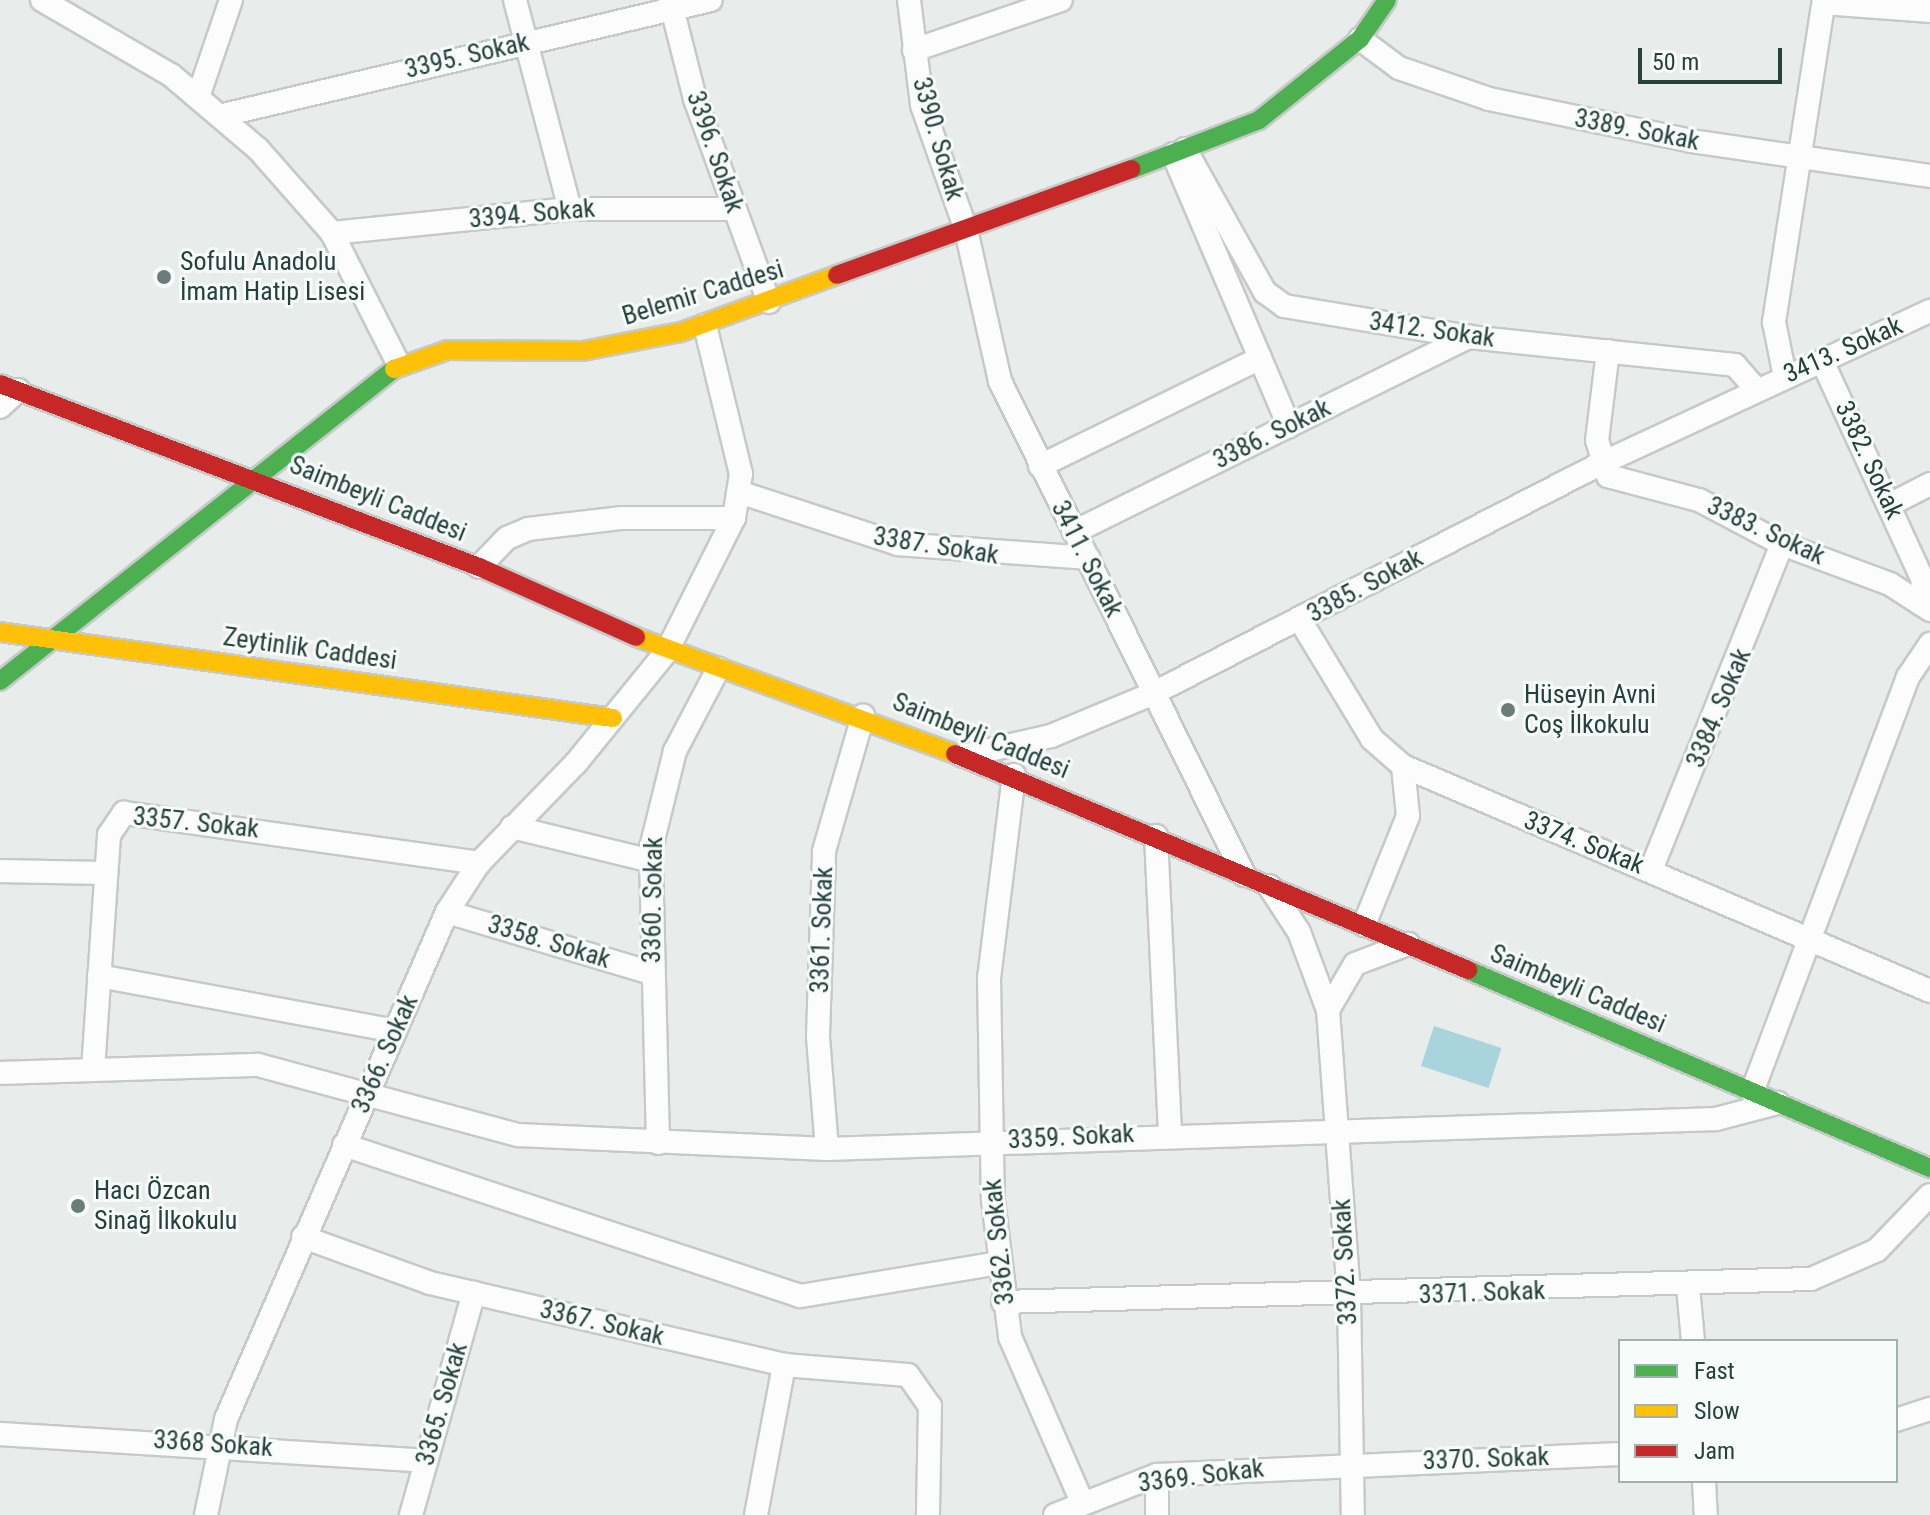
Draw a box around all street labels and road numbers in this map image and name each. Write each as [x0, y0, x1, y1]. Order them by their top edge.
street label: 3395. Sokak [402, 27, 532, 85]
street label: 3390. Sokak [906, 74, 970, 204]
street label: 3396. Sokak [680, 87, 750, 217]
street label: 3389. Sokak [1572, 103, 1702, 157]
street label: 3394. Sokak [468, 193, 596, 235]
street label: Belemir Caddesi [619, 254, 787, 332]
street label: 3412. Sokak [1367, 306, 1497, 354]
street label: 3413. Sokak [1779, 310, 1907, 390]
street label: 3386. Sokak [1208, 392, 1336, 476]
street label: 3382. Sokak [1828, 396, 1910, 524]
street label: Saimbeyli Caddesi [285, 449, 471, 549]
street label: 3383. Sokak [1702, 490, 1830, 572]
street label: 3411. Sokak [1044, 496, 1130, 622]
street label: 3387. Sokak [871, 521, 1001, 571]
street label: 3385. Sokak [1302, 543, 1428, 629]
street label: Zeytinlik Caddesi [221, 621, 399, 677]
street label: 3384. Sokak [1680, 644, 1758, 772]
street label: Saimbeyli Caddesi [888, 686, 1074, 786]
street label: 3357. Sokak [131, 801, 261, 845]
street label: 3374. Sokak [1519, 805, 1649, 881]
street label: 3360. Sokak [636, 836, 670, 964]
street label: 3361. Sokak [804, 866, 840, 994]
street label: 3358. Sokak [484, 909, 614, 975]
street label: Saimbeyli Caddesi [1485, 938, 1671, 1040]
street label: 3366. Sokak [345, 990, 425, 1118]
street label: 3359. Sokak [1007, 1118, 1135, 1156]
street label: 3362. Sokak [977, 1177, 1021, 1307]
street label: 3372. Sokak [1326, 1198, 1364, 1326]
street label: 3371. Sokak [1418, 1275, 1546, 1311]
street label: 3367. Sokak [537, 1294, 667, 1352]
street label: 3365. Sokak [410, 1339, 474, 1469]
street label: 3368 Sokak [152, 1424, 274, 1464]
street label: 3370. Sokak [1422, 1441, 1550, 1477]
street label: 3369. Sokak [1136, 1453, 1266, 1499]

